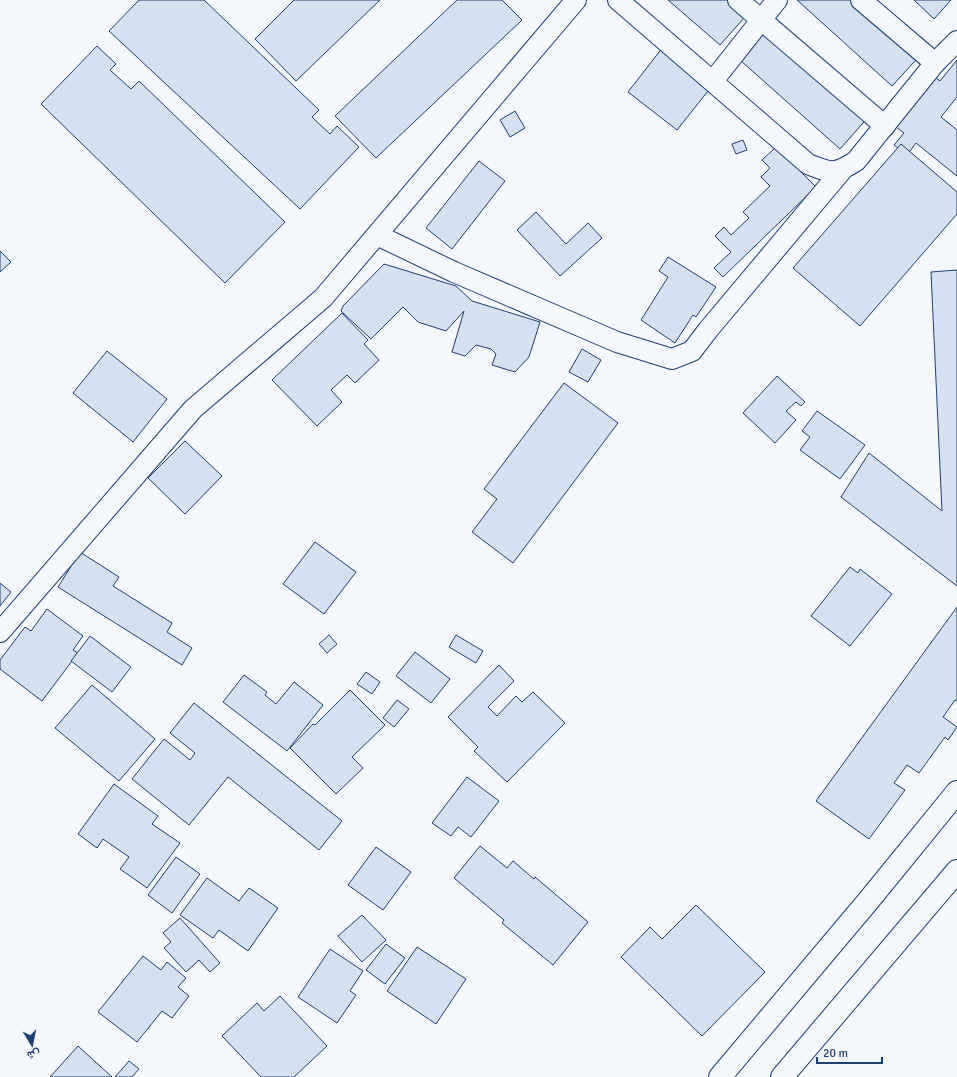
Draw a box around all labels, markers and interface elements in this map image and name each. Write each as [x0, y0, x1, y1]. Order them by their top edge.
north arrow [12, 1025, 52, 1065]
scale bar [817, 1039, 882, 1065]
text: 20 m [823, 1046, 848, 1061]
text: ش [26, 1047, 41, 1062]

